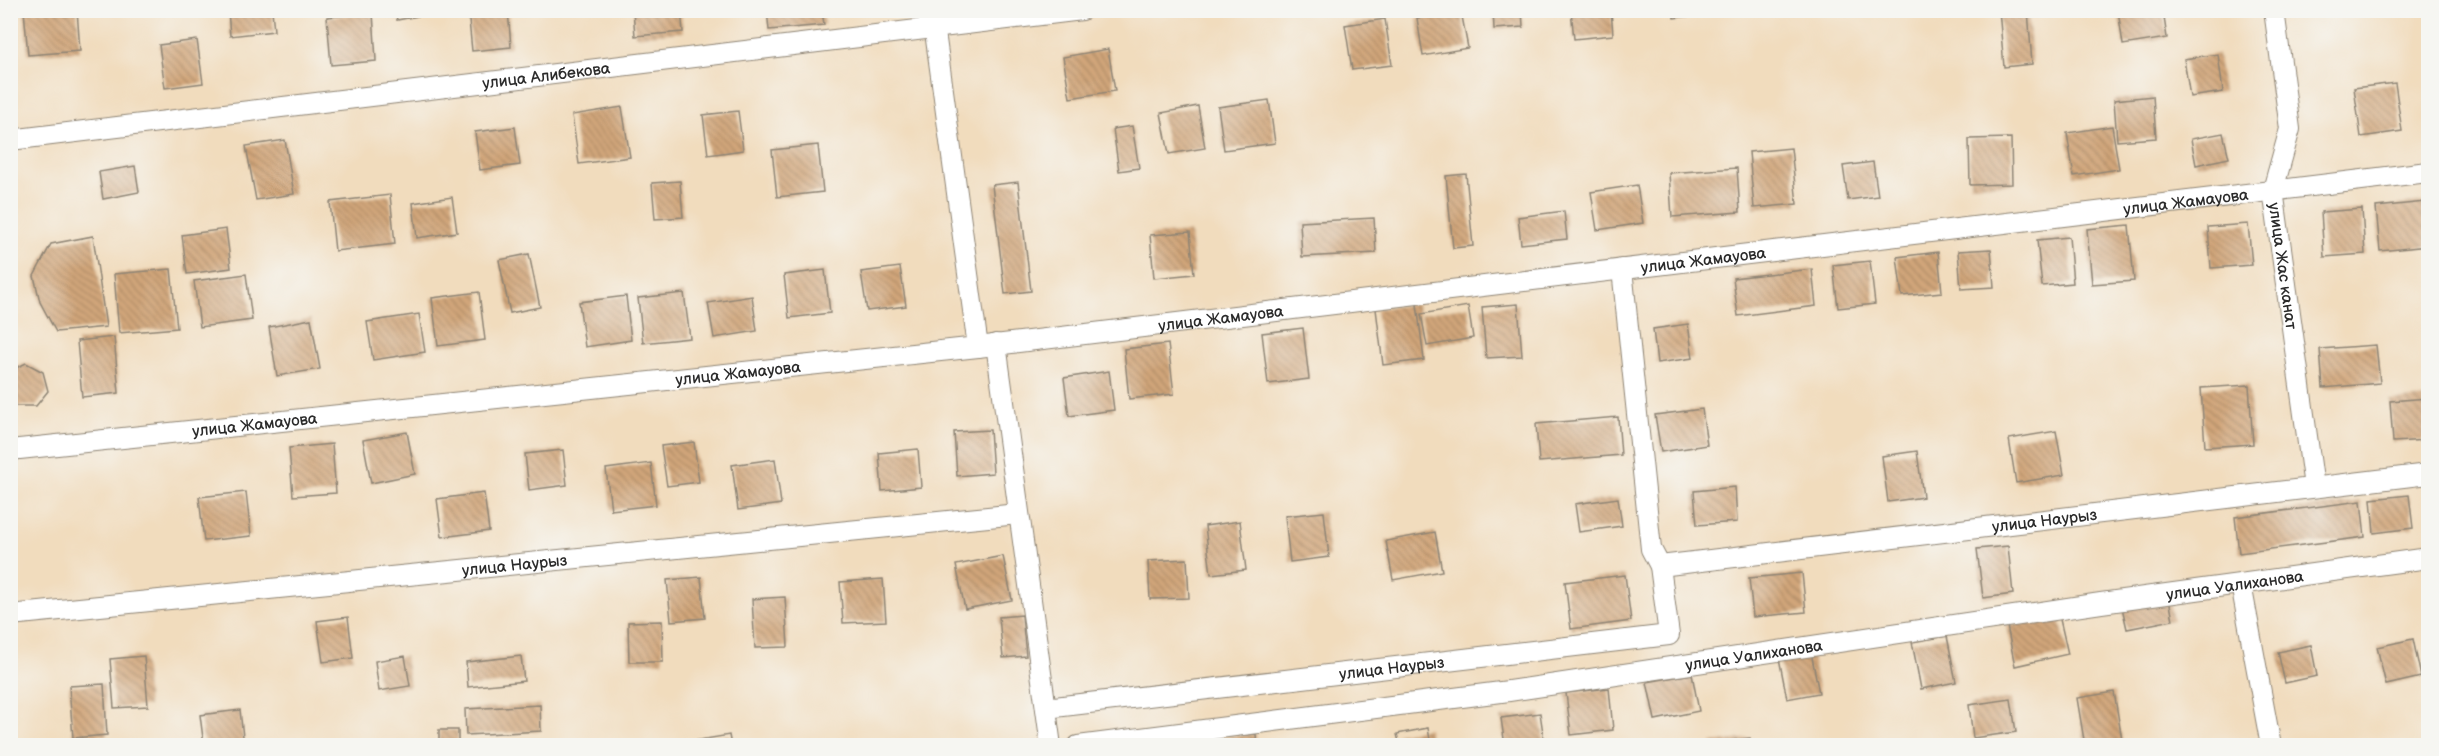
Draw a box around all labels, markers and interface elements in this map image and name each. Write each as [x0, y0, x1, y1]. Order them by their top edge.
street label: улица Алибекова [481, 59, 612, 94]
street label: улица Жамауова [2122, 186, 2250, 220]
street label: улица Жас канат [2264, 201, 2300, 331]
street label: улица Жамауова [1640, 244, 1768, 278]
street label: улица Жамауова [1157, 302, 1285, 336]
street label: улица Жамауова [675, 358, 802, 390]
street label: улица Жамауова [191, 409, 319, 442]
street label: улица Наурыз [1991, 506, 2099, 537]
street label: улица Наурыз [461, 551, 568, 581]
street label: улица Уалиханова [2165, 567, 2305, 605]
street label: улица Уалиханова [1684, 636, 1824, 676]
street label: улица Наурыз [1338, 653, 1446, 685]

